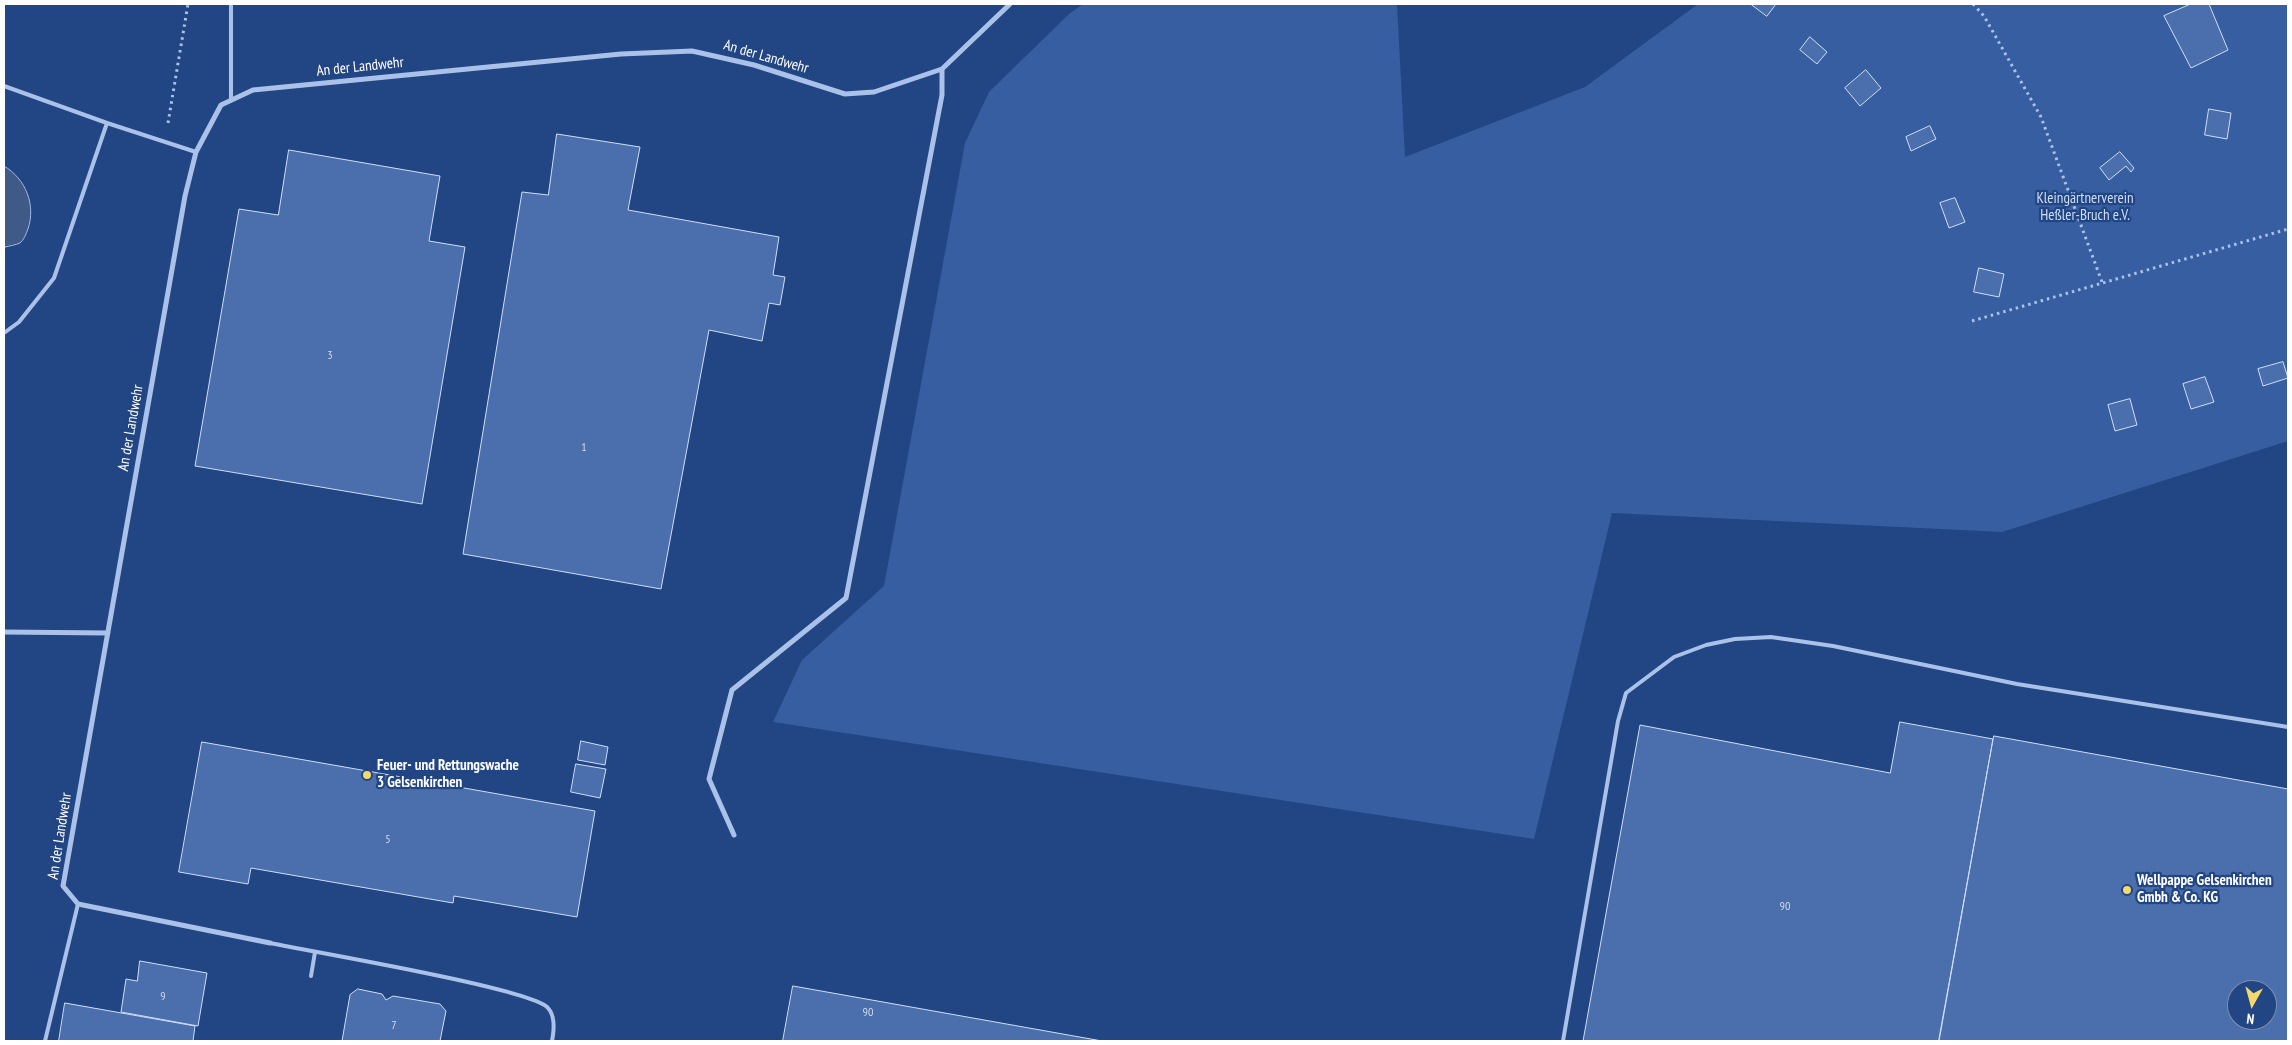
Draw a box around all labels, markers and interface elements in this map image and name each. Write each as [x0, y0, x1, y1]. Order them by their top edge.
street label: An der Landwehr [721, 36, 811, 78]
street label: An der Landwehr [316, 53, 404, 81]
park label: Kleingärtnerverein Heßler-Bruch e.V. [2036, 190, 2134, 225]
house number: 3 [327, 349, 333, 363]
street label: An der Landwehr [115, 383, 147, 473]
house number: 1 [581, 441, 587, 455]
place label: Feuer- und Rettungswache 3 Gelsenkirchen [377, 757, 519, 792]
marker: Feuer- und Rettungswache 3 Gelsenkirchen [361, 769, 373, 781]
street label: An der Landwehr [44, 791, 76, 881]
house number: 5 [385, 833, 391, 847]
place label: Wellpappe Gelsenkirchen Gmbh & Co. KG [2137, 872, 2272, 907]
marker: Wellpappe Gelsenkirchen Gmbh & Co. KG [2121, 884, 2133, 896]
house number: 90 [1780, 900, 1790, 914]
north arrow [2227, 980, 2277, 1030]
house number: 9 [160, 990, 166, 1004]
house number: 90 [863, 1006, 873, 1020]
text: N [2245, 1010, 2255, 1028]
house number: 7 [391, 1019, 397, 1033]

